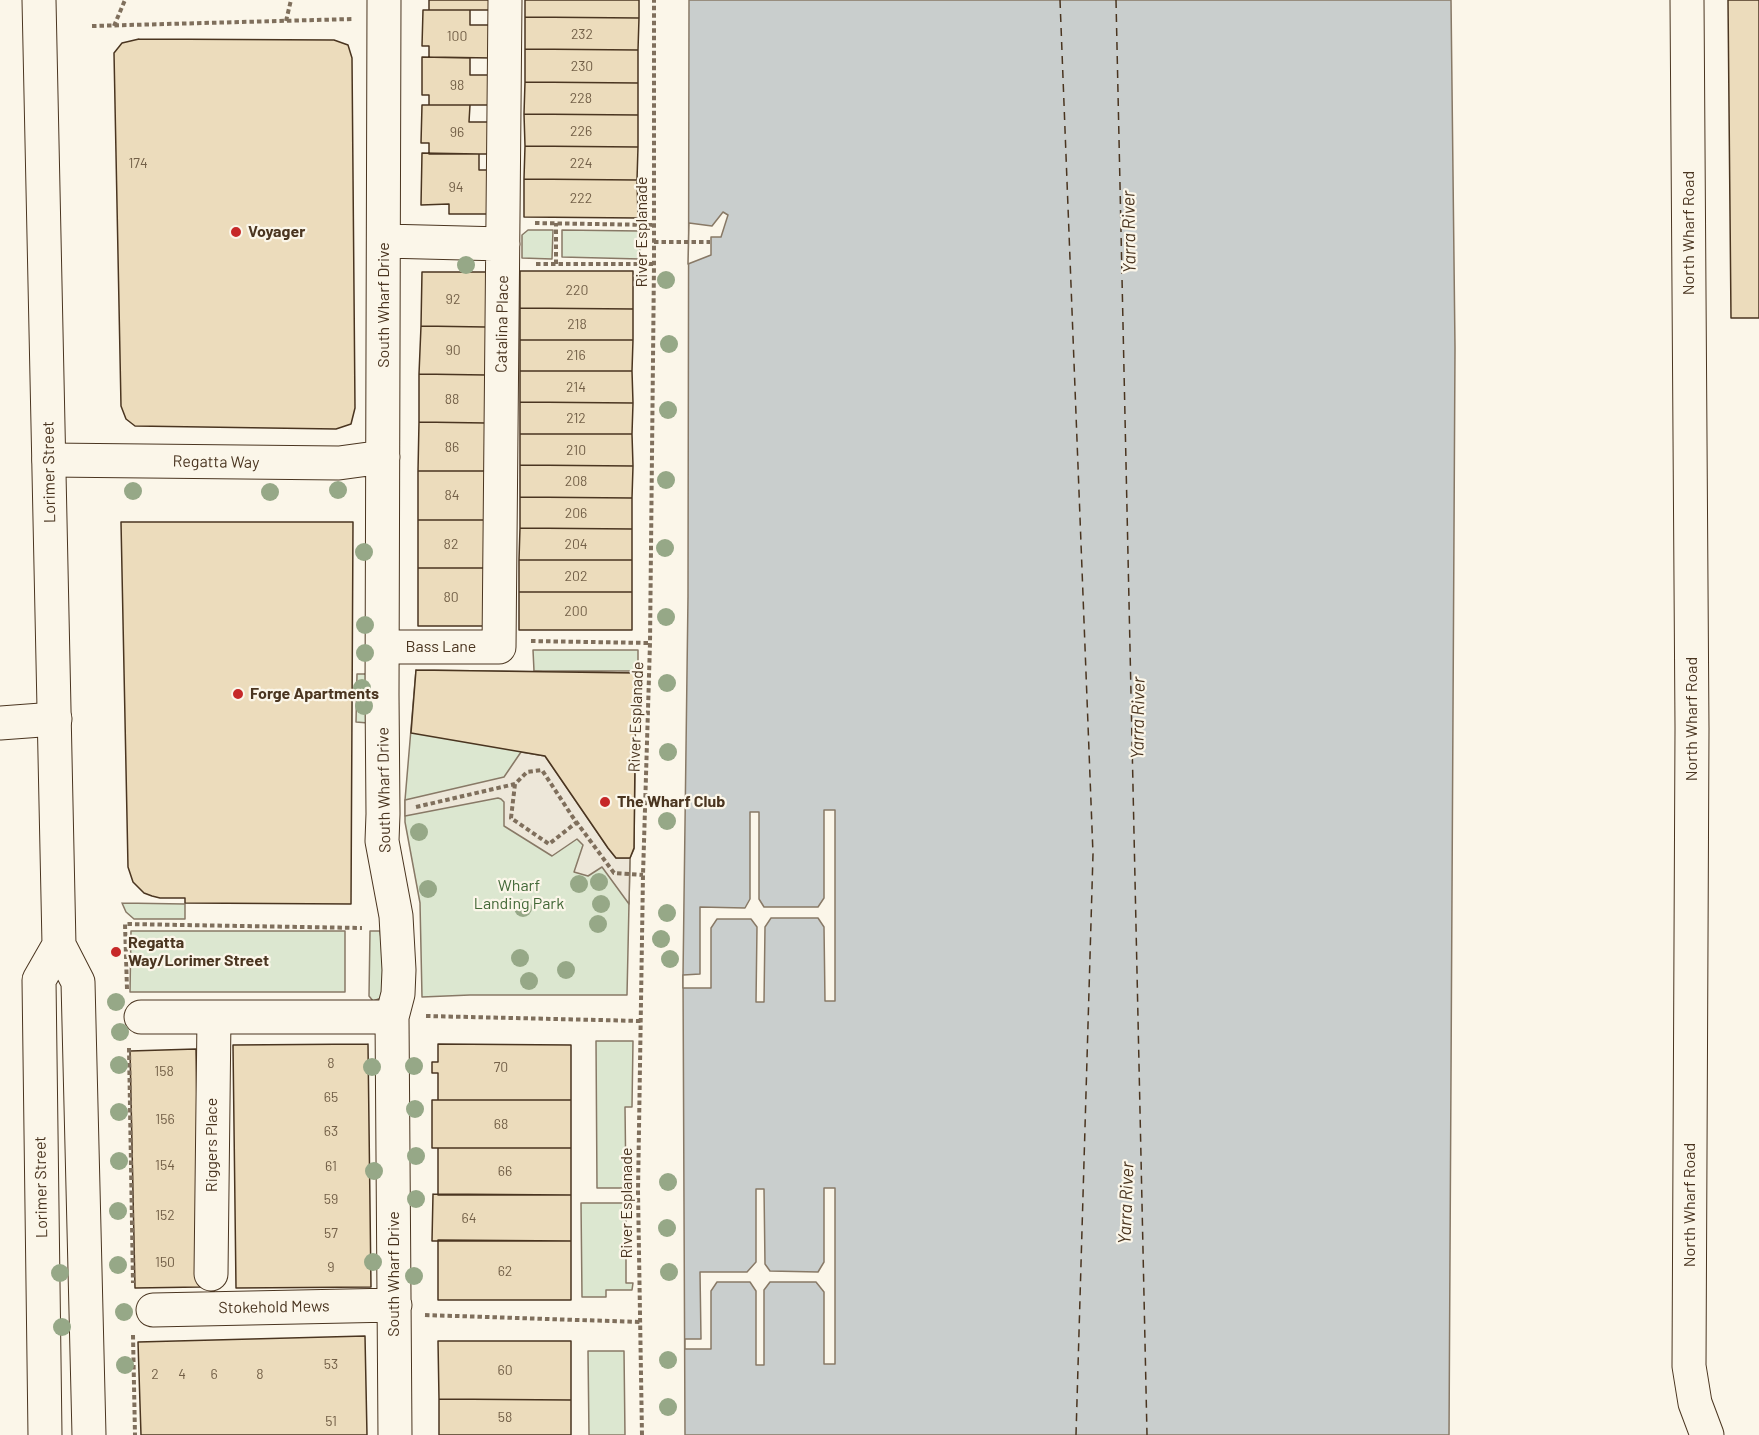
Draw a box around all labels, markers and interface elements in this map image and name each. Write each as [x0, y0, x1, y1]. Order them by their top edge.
house number: 232 [571, 26, 593, 42]
house number: 100 [447, 28, 467, 44]
house number: 230 [571, 58, 593, 74]
house number: 98 [450, 77, 464, 93]
house number: 228 [570, 90, 592, 106]
house number: 226 [570, 123, 592, 139]
house number: 96 [450, 124, 464, 140]
house number: 174 [128, 155, 148, 171]
house number: 224 [570, 155, 592, 171]
street label: North Wharf Road [1679, 171, 1699, 295]
street label: River Esplanade [632, 177, 652, 287]
house number: 94 [448, 179, 464, 195]
house number: 222 [570, 190, 592, 206]
water label: Yarra River [1117, 191, 1141, 273]
place label: Voyager [248, 222, 305, 242]
marker: Voyager [229, 225, 243, 239]
street label: South Wharf Drive [374, 242, 394, 368]
street label: Catalina Place [492, 275, 512, 373]
house number: 220 [566, 282, 588, 298]
house number: 92 [446, 291, 460, 307]
house number: 218 [567, 316, 587, 332]
house number: 90 [445, 342, 461, 358]
house number: 216 [566, 347, 586, 363]
house number: 214 [566, 379, 586, 395]
house number: 88 [445, 391, 459, 407]
house number: 212 [566, 410, 586, 426]
street label: Lorimer Street [39, 421, 59, 523]
house number: 86 [445, 439, 459, 455]
house number: 210 [566, 442, 586, 458]
street label: Regatta Way [172, 452, 260, 472]
house number: 208 [565, 473, 587, 489]
house number: 84 [444, 487, 460, 503]
house number: 206 [565, 505, 587, 521]
house number: 82 [444, 536, 458, 552]
house number: 204 [564, 536, 588, 552]
house number: 202 [565, 568, 587, 584]
house number: 80 [443, 589, 459, 605]
house number: 200 [564, 603, 588, 619]
street label: Bass Lane [406, 637, 476, 657]
street label: North Wharf Road [1682, 657, 1702, 781]
street label: River Esplanade [624, 661, 648, 773]
water label: Yarra River [1126, 677, 1150, 759]
place label: Forge Apartments [250, 684, 379, 704]
marker: Forge Apartments [231, 687, 245, 701]
street label: South Wharf Drive [373, 727, 395, 853]
place label: The Wharf Club [617, 792, 725, 812]
marker: The Wharf Club [598, 795, 612, 809]
park label: Wharf Landing Park [474, 876, 564, 914]
place label: Regatta Way/Lorimer Street [128, 933, 269, 971]
marker: Regatta Way/Lorimer Street [109, 945, 123, 959]
house number: 8 [327, 1055, 335, 1071]
house number: 70 [494, 1059, 508, 1075]
house number: 158 [154, 1063, 174, 1079]
house number: 65 [324, 1089, 338, 1105]
street label: Riggers Place [202, 1098, 222, 1192]
house number: 156 [155, 1111, 175, 1127]
house number: 68 [494, 1116, 508, 1132]
house number: 63 [324, 1123, 338, 1139]
street label: Lorimer Street [31, 1136, 51, 1238]
street label: North Wharf Road [1680, 1143, 1700, 1267]
street label: River Esplanade [617, 1148, 637, 1258]
house number: 154 [155, 1157, 175, 1173]
house number: 61 [325, 1158, 337, 1174]
water label: Yarra River [1114, 1161, 1138, 1245]
house number: 66 [498, 1163, 512, 1179]
house number: 59 [324, 1191, 338, 1207]
house number: 152 [155, 1207, 175, 1223]
house number: 64 [462, 1210, 476, 1226]
street label: South Wharf Drive [384, 1211, 404, 1337]
house number: 57 [324, 1225, 338, 1241]
house number: 150 [155, 1254, 175, 1270]
house number: 9 [327, 1259, 335, 1275]
house number: 62 [498, 1263, 512, 1279]
street label: Stokehold Mews [218, 1296, 330, 1318]
house number: 53 [324, 1356, 338, 1372]
house number: 60 [497, 1362, 513, 1378]
house number: 2 [151, 1366, 159, 1382]
house number: 4 [178, 1366, 186, 1382]
house number: 6 [210, 1366, 218, 1382]
house number: 8 [256, 1366, 264, 1382]
house number: 58 [498, 1409, 512, 1425]
house number: 51 [325, 1413, 337, 1429]

